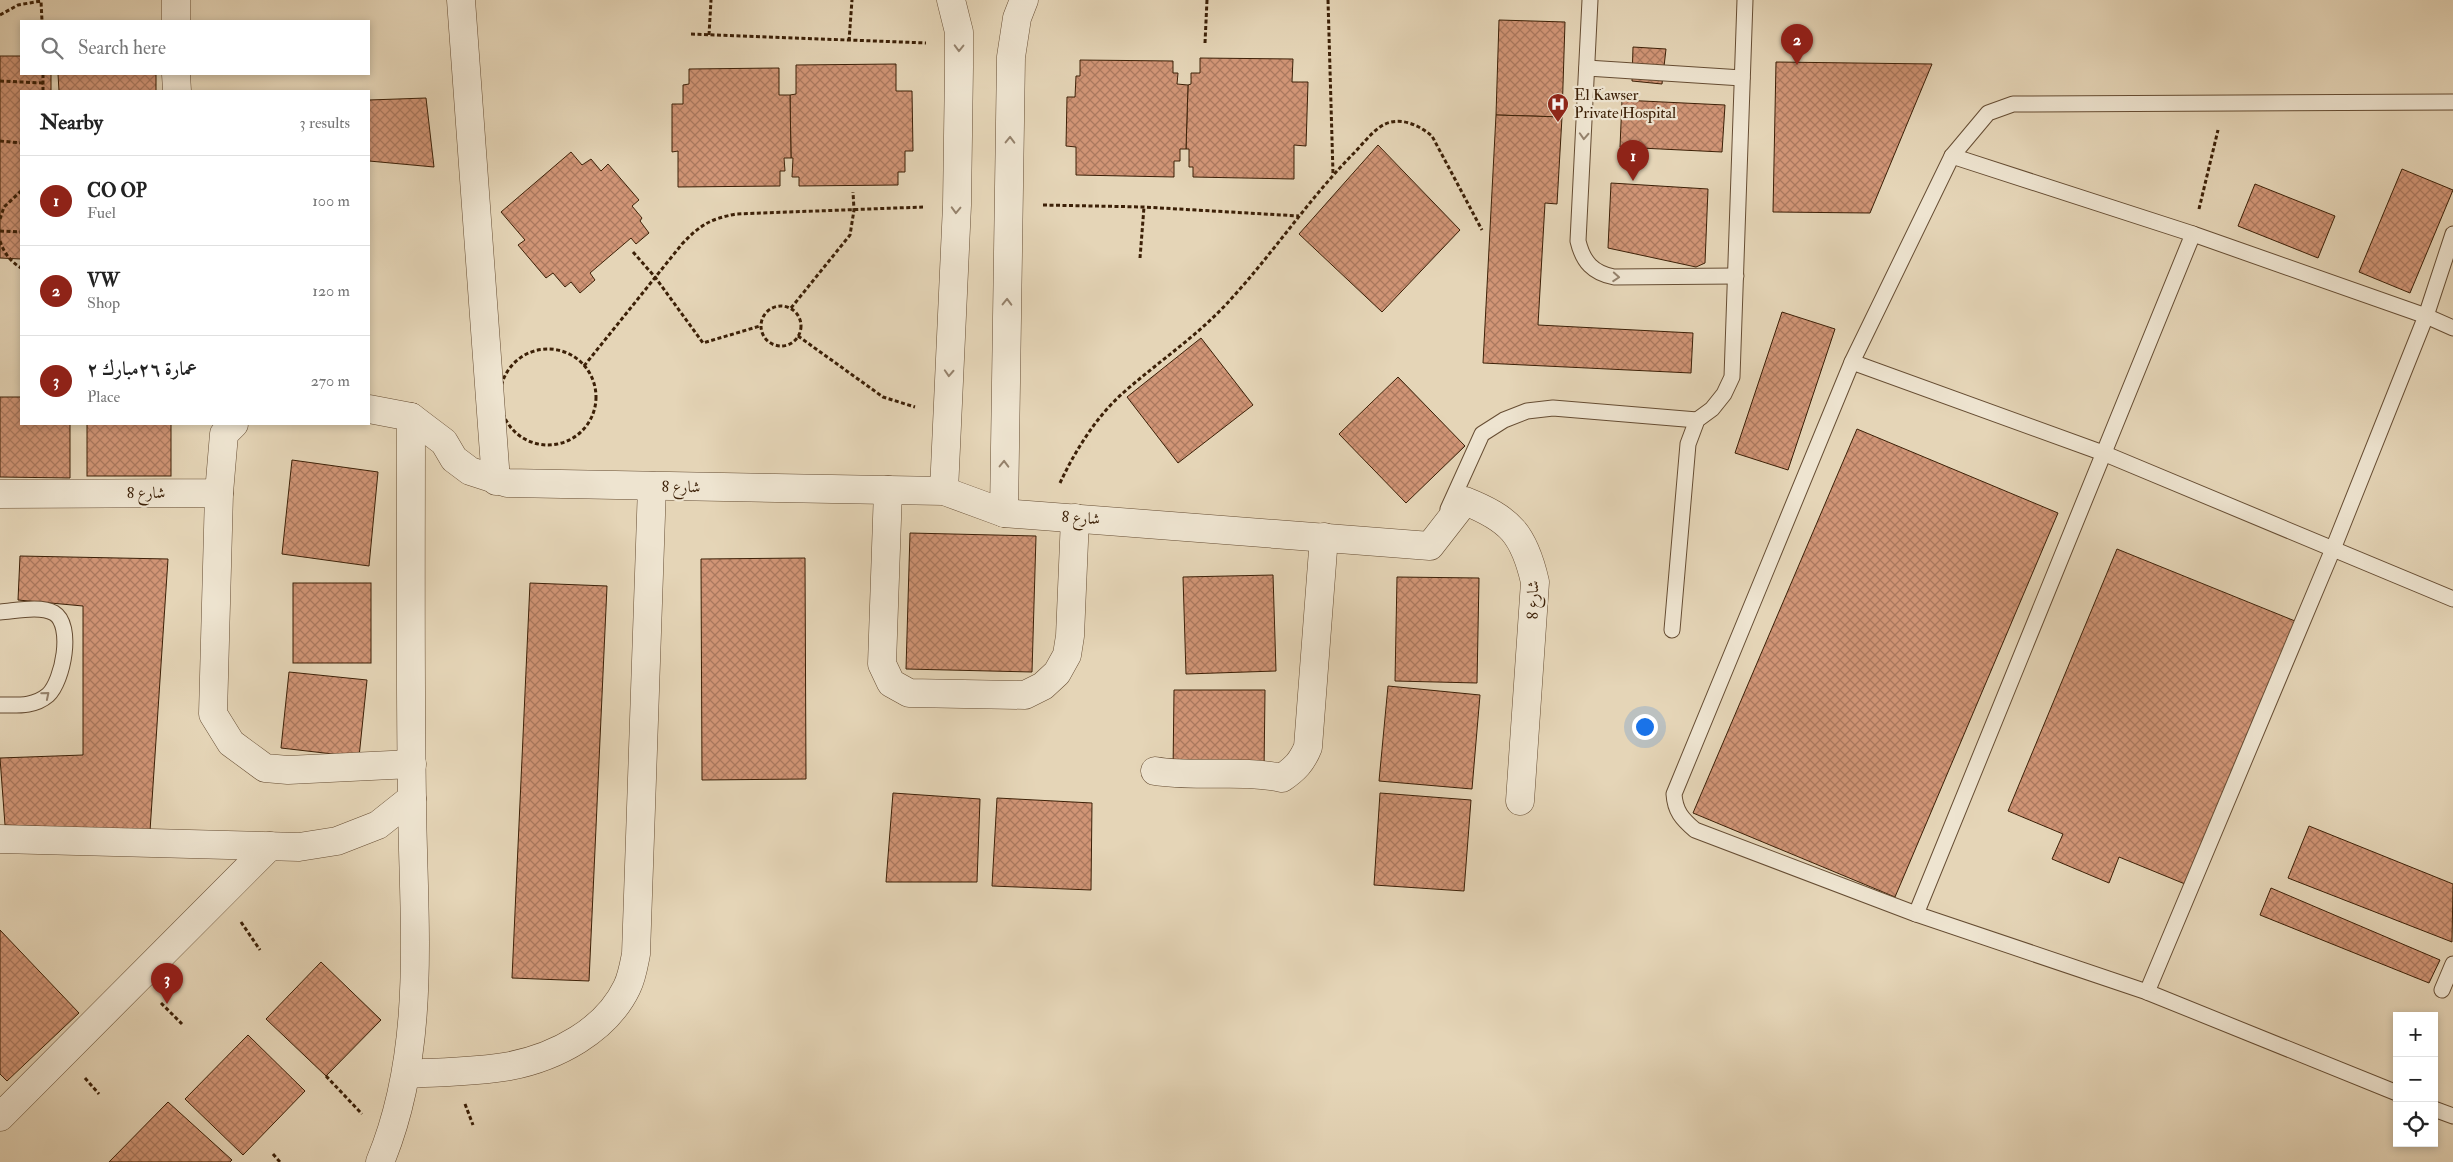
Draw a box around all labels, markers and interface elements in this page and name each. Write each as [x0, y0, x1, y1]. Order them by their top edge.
search box [20, 20, 370, 75]
pin: 2 [1781, 24, 1813, 65]
icon: search [38, 34, 66, 62]
text: Search here [78, 36, 166, 60]
one-way arrow [954, 44, 964, 52]
place label: El Kawser Private Hospital [1574, 85, 1676, 124]
hospital icon: El Kawser Private Hospital [1546, 92, 1570, 123]
text: Nearby [40, 109, 103, 136]
text: 3 results [299, 113, 350, 133]
one-way arrow [1578, 132, 1589, 140]
one-way arrow [1005, 135, 1015, 143]
pin: 1 [1617, 140, 1649, 181]
text: CO OP [87, 179, 147, 203]
text: 1 [53, 191, 59, 211]
text: 100 m [312, 191, 350, 211]
text: Fuel [87, 203, 116, 223]
one-way arrow [951, 206, 962, 214]
text: VW [87, 269, 120, 293]
one-way arrow [1612, 271, 1620, 282]
text: 2 [52, 281, 60, 301]
text: 120 m [312, 281, 350, 301]
text: Shop [87, 293, 120, 313]
one-way arrow [1002, 298, 1012, 306]
text: عمارة ٢٦مبارك ٢ [87, 357, 197, 381]
one-way arrow [943, 369, 954, 377]
text: 3 [53, 371, 59, 391]
text: 270 m [311, 371, 350, 391]
text: Place [87, 387, 120, 407]
one-way arrow [999, 460, 1009, 468]
street label: شارع 8 [661, 477, 701, 500]
street label: شارع 8 [127, 483, 165, 506]
street label: شارع 8 [1061, 507, 1101, 532]
street label: شارع 8 [1523, 580, 1546, 620]
one-way arrow [40, 692, 49, 701]
your location [1632, 714, 1658, 740]
pin: 3 [151, 963, 183, 1004]
map controls [2393, 1012, 2438, 1147]
button: + [2393, 1012, 2438, 1057]
button: − [2393, 1057, 2438, 1102]
button: locate [2393, 1102, 2438, 1147]

